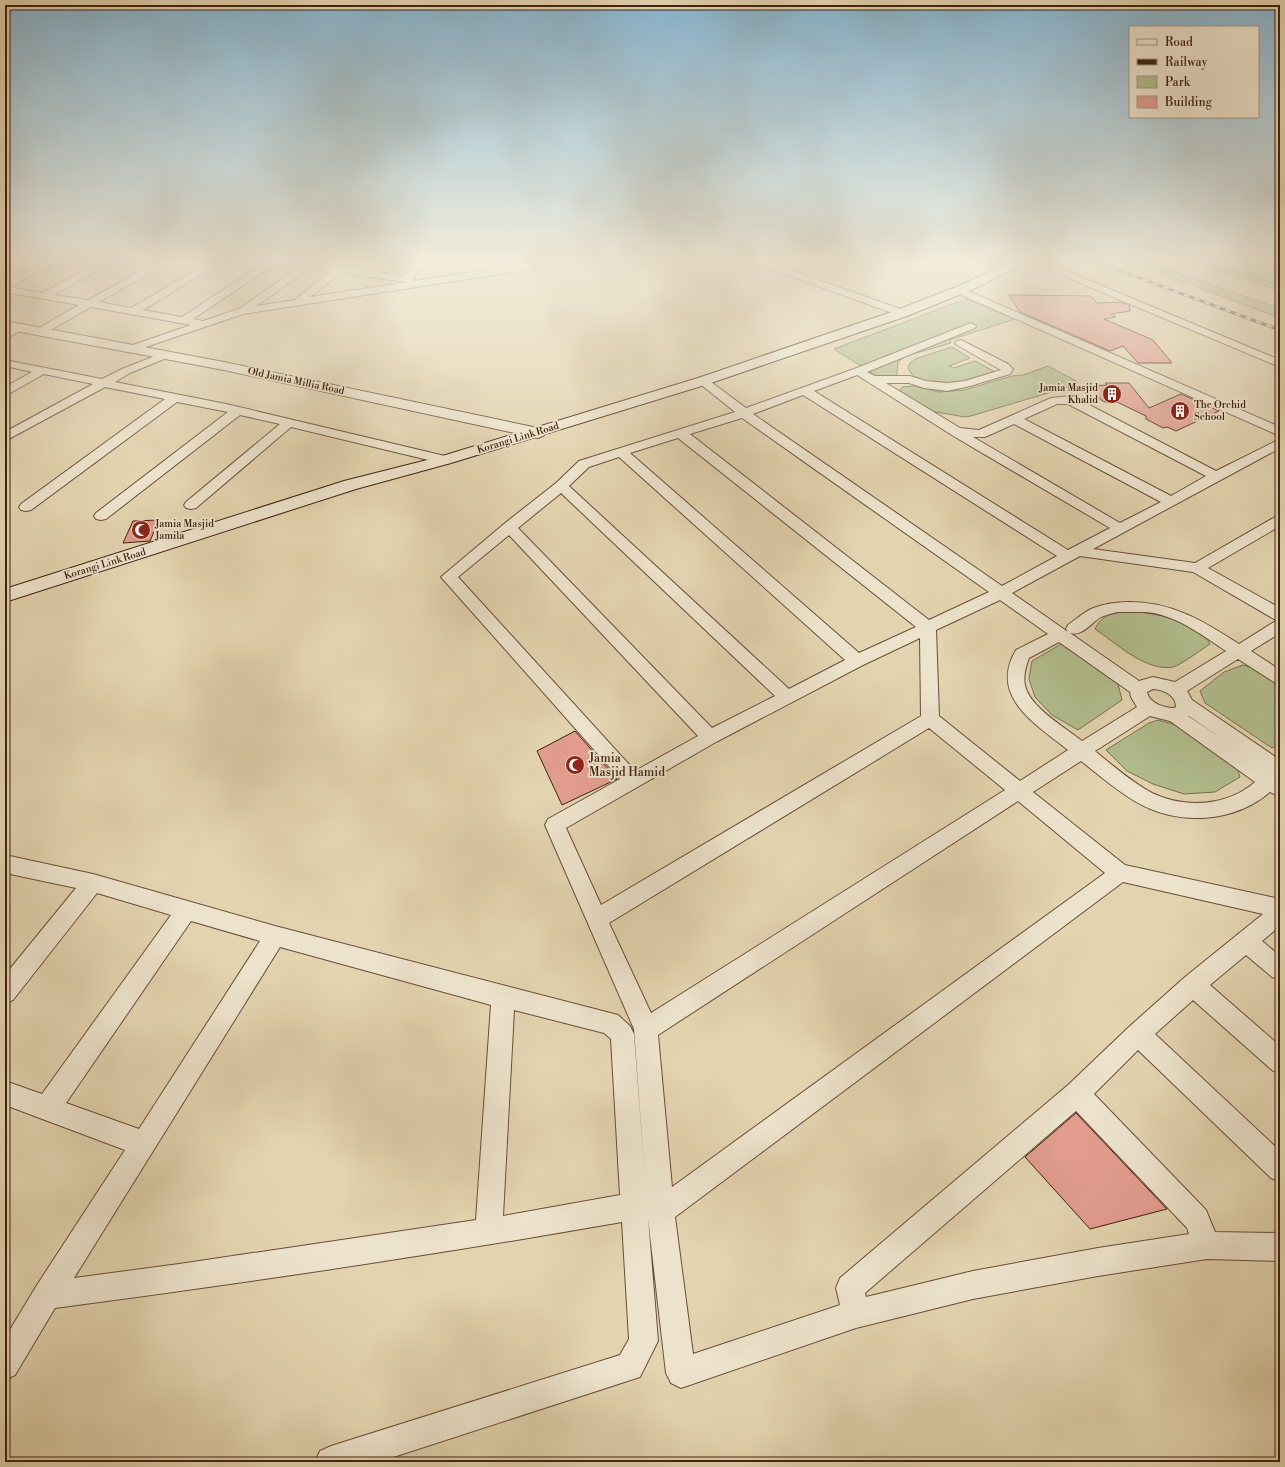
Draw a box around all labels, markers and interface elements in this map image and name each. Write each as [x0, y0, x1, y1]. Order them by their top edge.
legend [1129, 26, 1259, 118]
text: Road [1165, 35, 1193, 50]
text: Railway [1165, 55, 1207, 70]
text: Park [1165, 75, 1191, 90]
text: Building [1164, 95, 1213, 110]
street label: Old Jamia Millia Road [246, 365, 346, 397]
place label: Jamia Masjid Khalid [1038, 382, 1098, 406]
building icon: Jamia Masjid Khalid [1101, 383, 1123, 405]
place label: The Orchid School [1194, 399, 1246, 423]
building icon: The Orchid School [1169, 400, 1191, 422]
street label: Korangi Link Road [476, 420, 561, 456]
place label: Jamia Masjid Jamila [154, 518, 214, 542]
mosque icon: Jamia Masjid Jamila [130, 519, 152, 541]
street label: Korangi Link Road [63, 546, 148, 582]
place label: Jamia Masjid Hamid [588, 751, 665, 780]
mosque icon: Jamia Masjid Hamid [564, 754, 586, 776]

